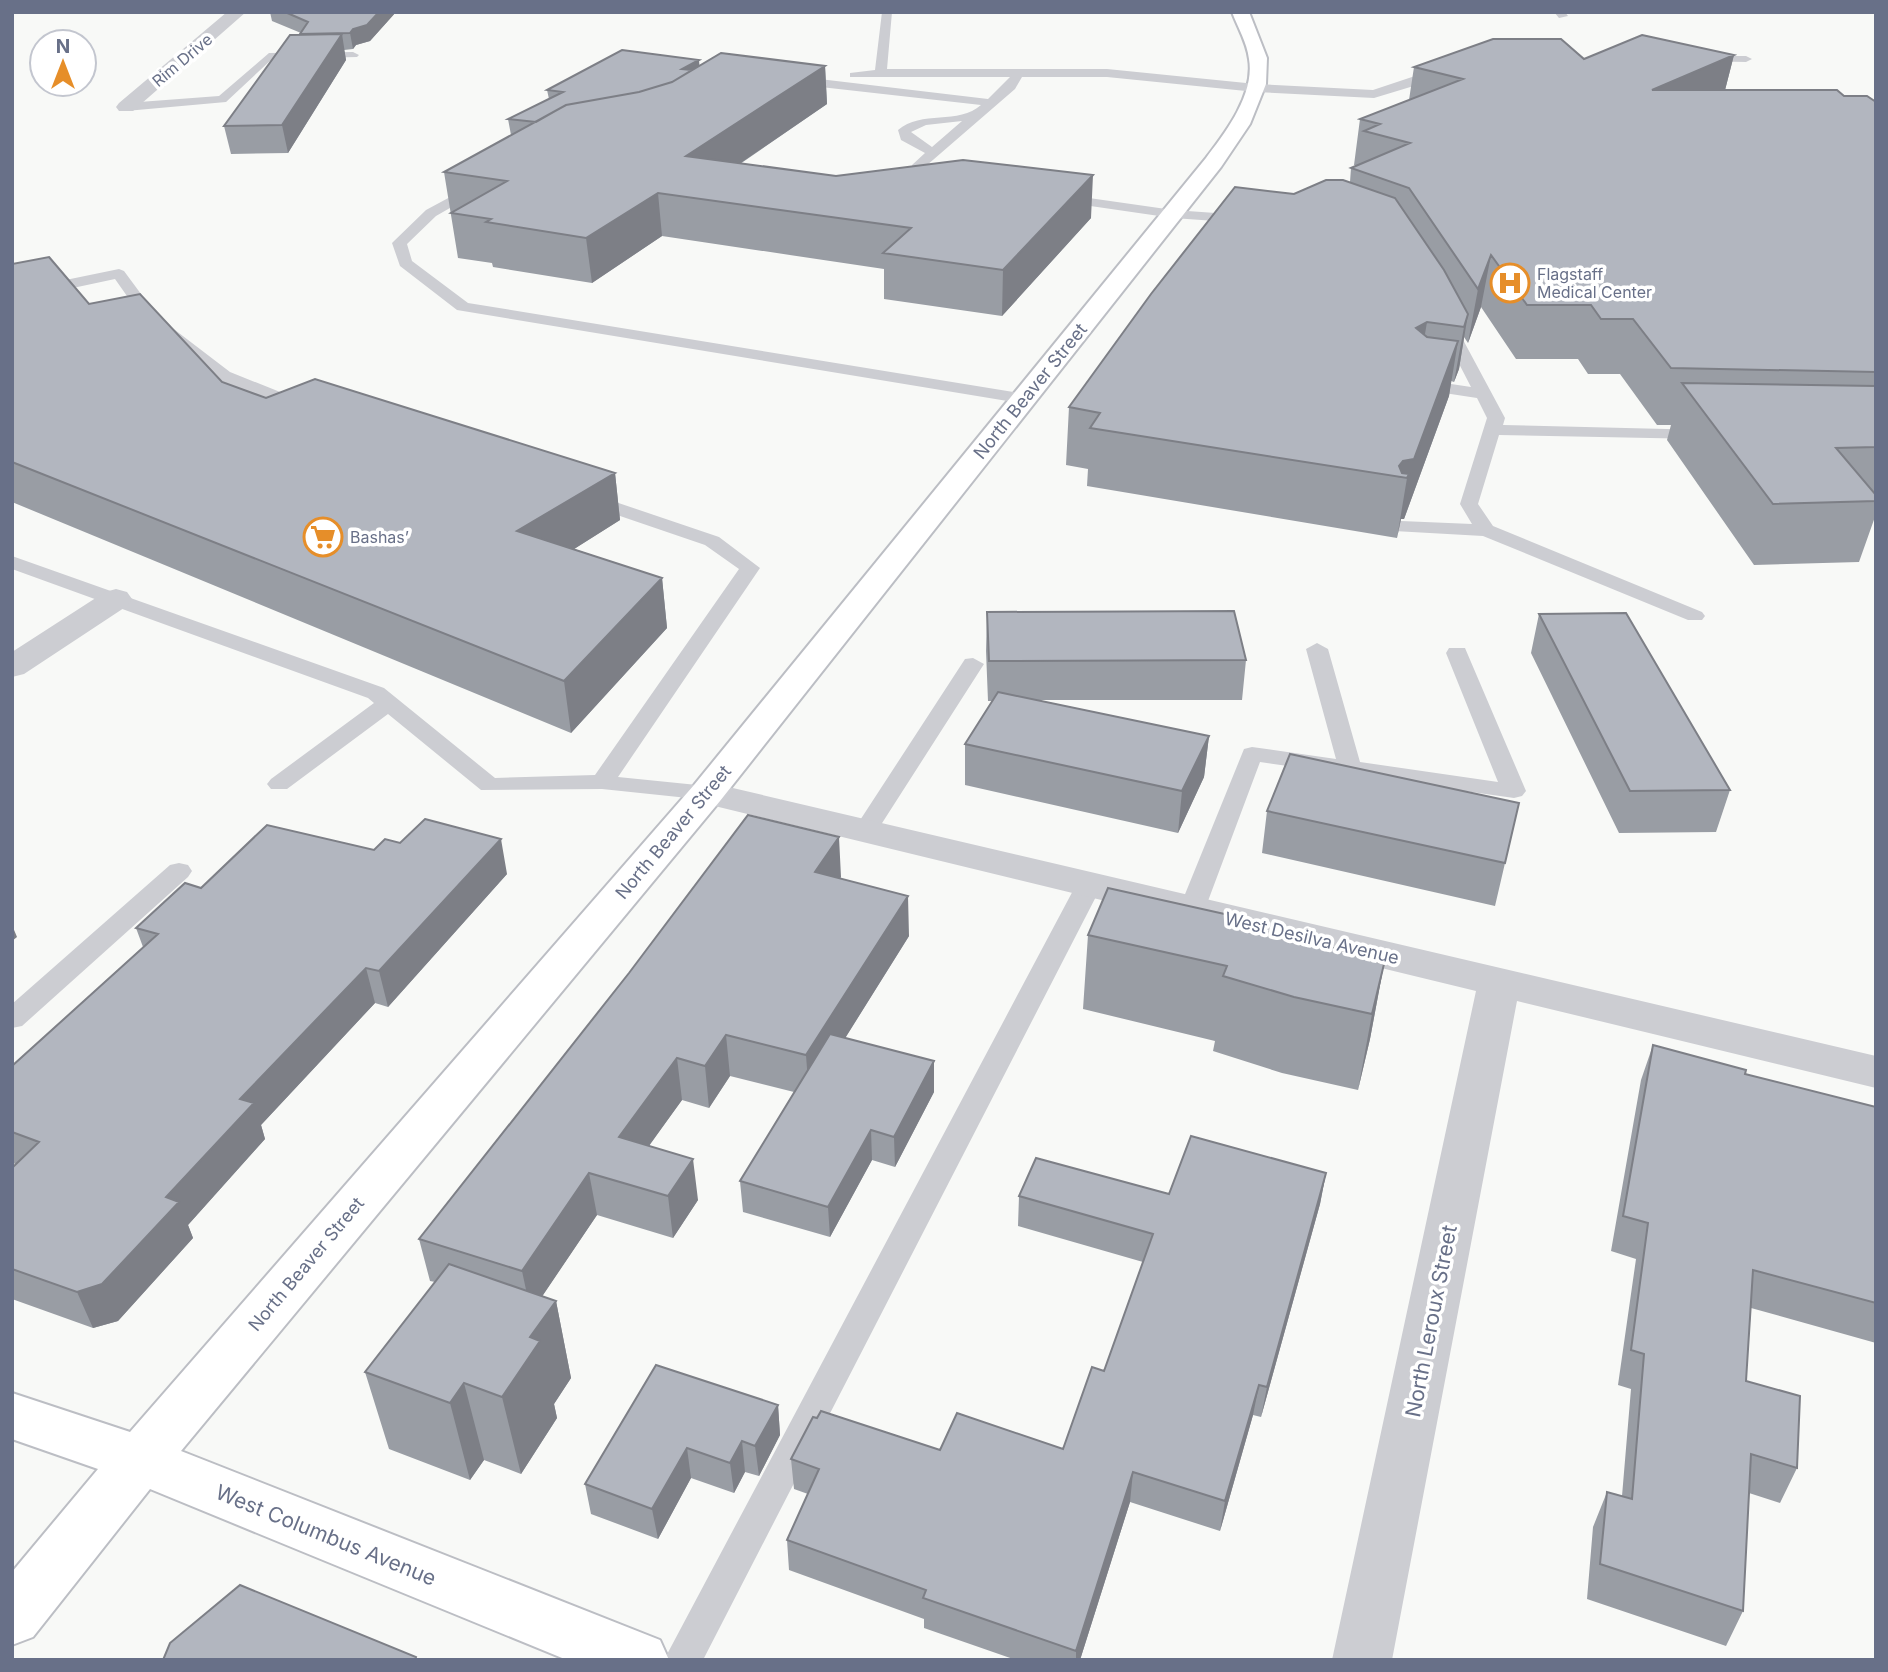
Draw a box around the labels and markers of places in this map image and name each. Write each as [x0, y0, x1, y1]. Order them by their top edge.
hospital icon: Flagstaff Medical Center [1489, 262, 1531, 304]
place label: Flagstaff Medical Center [1537, 264, 1652, 302]
supermarket icon: Bashas’ [302, 516, 344, 558]
place label: Bashas’ [350, 527, 409, 547]

